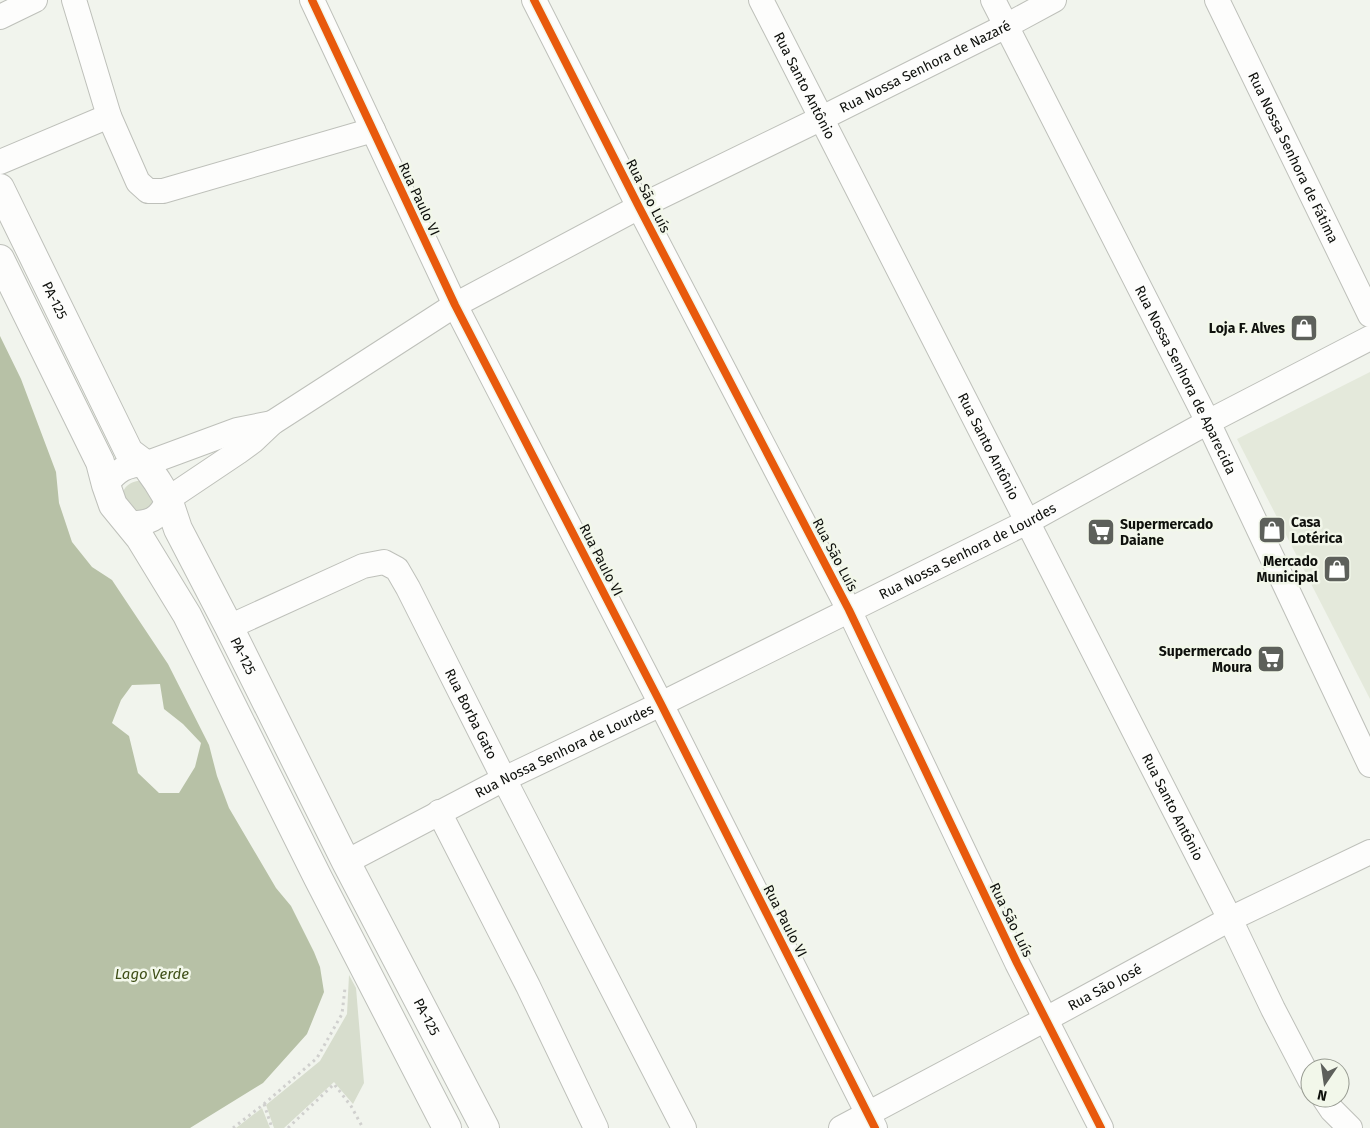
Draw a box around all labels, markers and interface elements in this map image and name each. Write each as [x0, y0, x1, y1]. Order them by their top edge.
street label: Rua Nossa Senhora de Nazaré [837, 17, 1014, 116]
street label: Rua Santo Antônio [770, 29, 839, 142]
street label: Rua Nossa Senhora de Fátima [1245, 69, 1342, 246]
street label: Rua São Luís [622, 156, 674, 236]
street label: Rua Paulo VI [395, 160, 443, 238]
street label: PA-125 [38, 279, 71, 322]
street label: Rua Nossa Senhora de Aparecida [1131, 283, 1240, 477]
shop icon: Loja F. Alves [1289, 313, 1319, 343]
place label: Loja F. Alves [1209, 320, 1285, 337]
street label: Rua Santo Antônio [954, 390, 1023, 503]
street label: Rua Nossa Senhora de Lourdes [876, 499, 1059, 603]
place label: Casa Lotérica [1291, 514, 1343, 547]
street label: Rua São Luís [809, 515, 862, 595]
shop icon: Casa Lotérica [1257, 515, 1287, 545]
place label: Supermercado Daiane [1120, 516, 1213, 549]
supermarket icon: Supermercado Daiane [1086, 517, 1116, 547]
street label: Rua Paulo VI [576, 521, 626, 599]
place label: Mercado Municipal [1256, 553, 1319, 586]
shop icon: Mercado Municipal [1322, 554, 1352, 584]
street label: PA-125 [227, 634, 260, 677]
place label: Supermercado Moura [1159, 643, 1252, 676]
supermarket icon: Supermercado Moura [1256, 644, 1286, 674]
street label: Rua Borba Gato [441, 666, 501, 762]
street label: Rua Nossa Senhora de Lourdes [472, 700, 657, 801]
street label: Rua Santo Antônio [1138, 751, 1207, 863]
street label: Rua São Luís [986, 880, 1036, 960]
street label: Rua Paulo VI [760, 882, 810, 960]
street label: Rua São José [1065, 960, 1145, 1014]
water label: Lago Verde [115, 965, 189, 983]
street label: PA-125 [410, 995, 444, 1038]
north arrow [1300, 1058, 1350, 1108]
text: N [1316, 1086, 1329, 1105]

